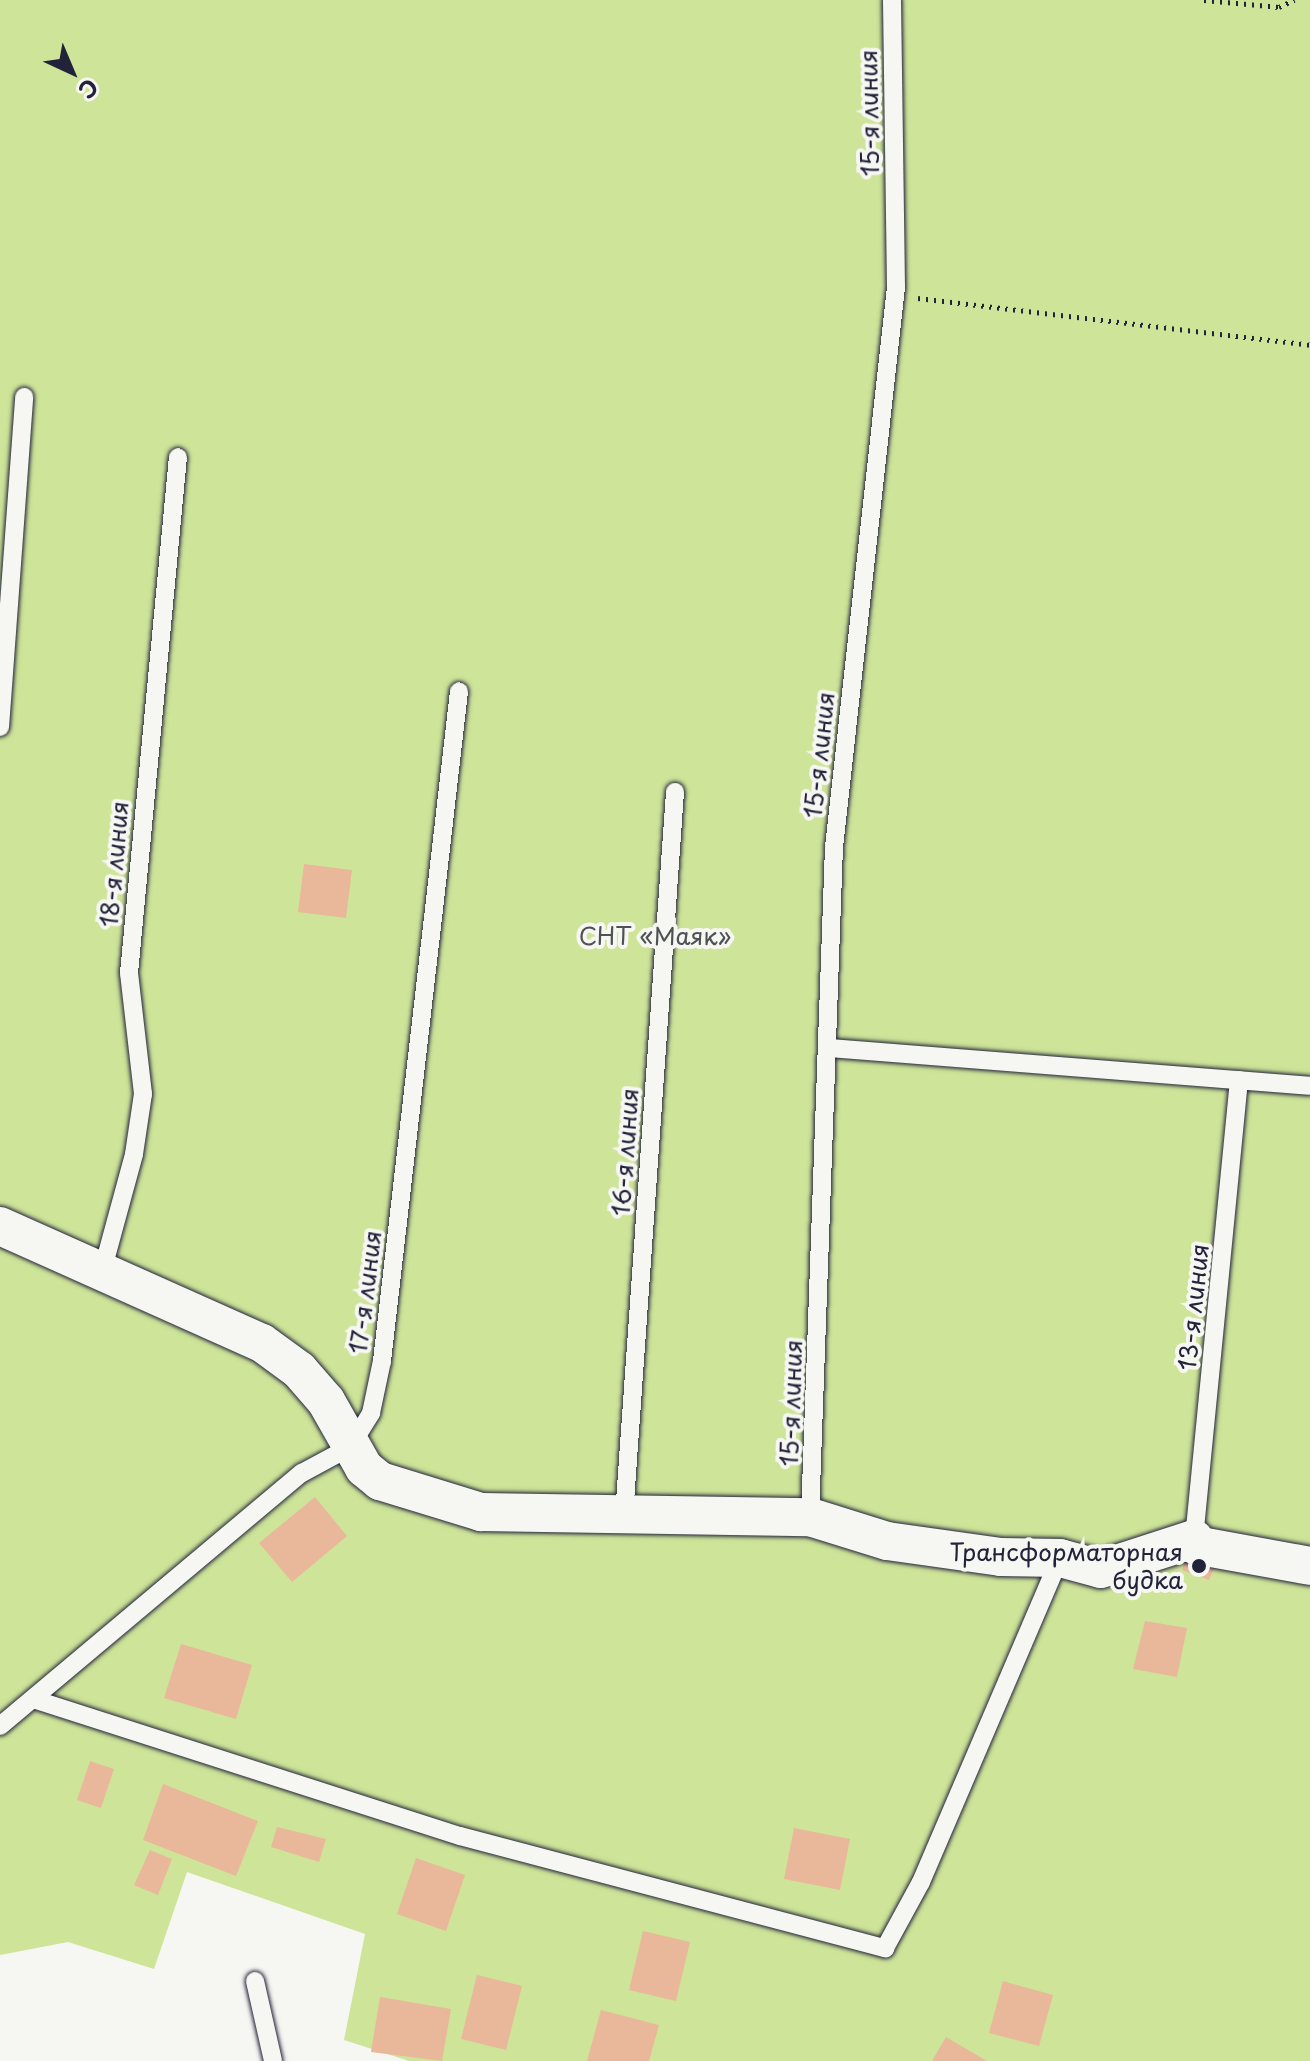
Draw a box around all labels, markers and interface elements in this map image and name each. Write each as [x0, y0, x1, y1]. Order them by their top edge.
north arrow [32, 32, 112, 112]
street label: 15-я линия [853, 49, 885, 177]
text: С [72, 72, 106, 107]
street label: 15-я линия [798, 690, 840, 820]
street label: 18-я линия [94, 800, 134, 928]
park label: СНТ «Маяк» [579, 922, 731, 950]
street label: 16-я линия [606, 1087, 644, 1217]
street label: 17-я линия [343, 1228, 387, 1356]
street label: 13-я линия [1172, 1242, 1214, 1372]
street label: 15-я линия [774, 1339, 808, 1467]
place label: Трансформаторная будка [949, 1538, 1183, 1594]
marker: Трансформаторная будка [1190, 1557, 1208, 1575]

